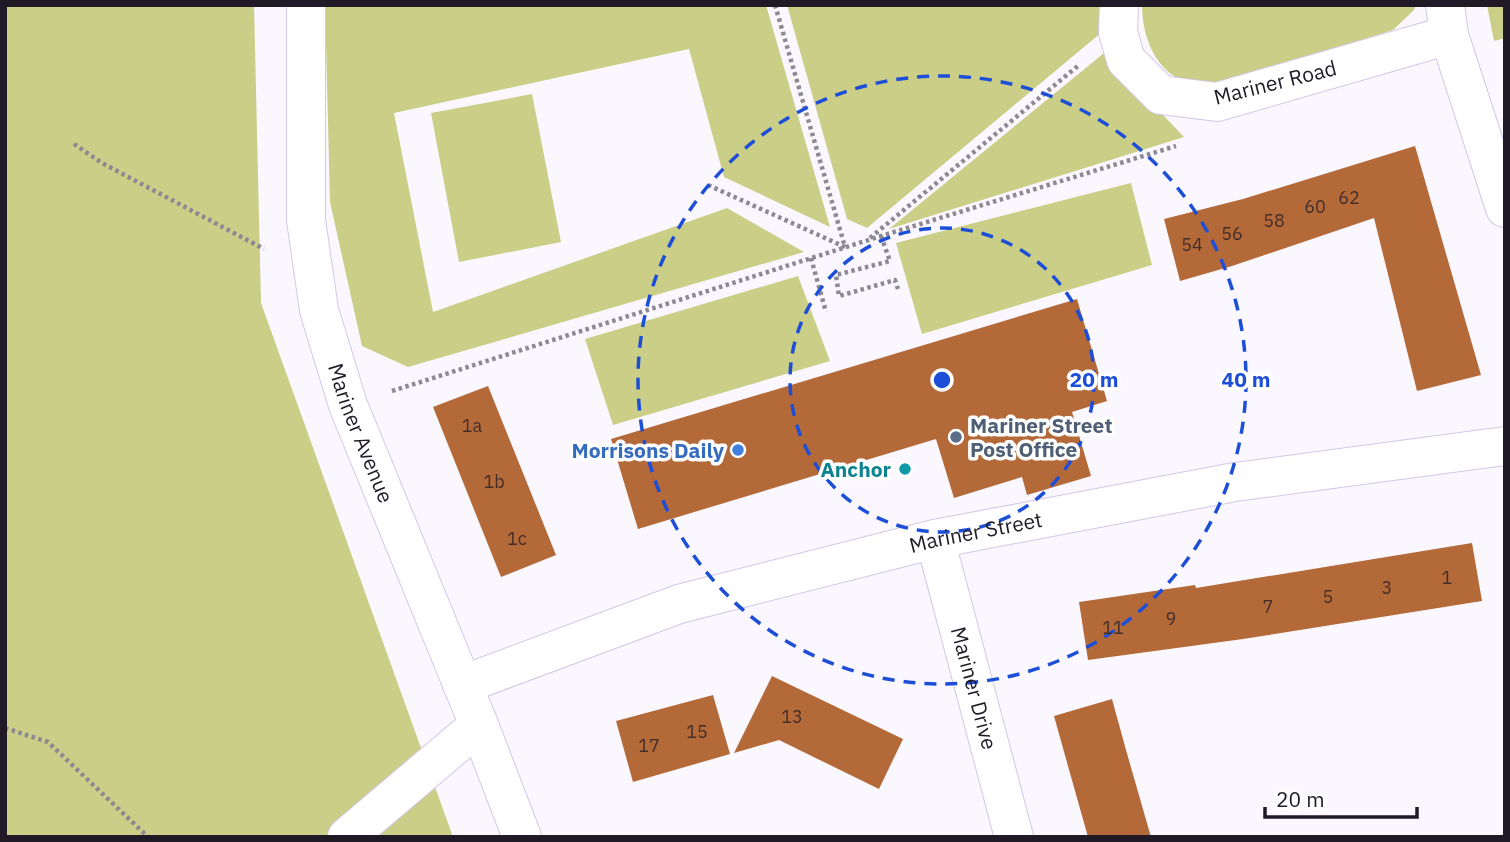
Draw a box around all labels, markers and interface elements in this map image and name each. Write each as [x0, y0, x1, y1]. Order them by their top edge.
street label: Mariner Road [1211, 53, 1339, 111]
house number: 62 [1338, 186, 1360, 209]
house number: 60 [1304, 195, 1326, 218]
house number: 58 [1263, 209, 1285, 232]
house number: 56 [1221, 222, 1243, 245]
house number: 54 [1181, 233, 1203, 256]
street label: Mariner Avenue [322, 360, 401, 507]
text: 20 m [1070, 365, 1118, 393]
text: 40 m [1222, 365, 1270, 393]
centre of rings [930, 368, 954, 392]
place label: Mariner Street Post Office [970, 411, 1112, 463]
house number: 1a [462, 414, 483, 437]
marker: Mariner Street Post Office [948, 429, 964, 445]
place label: Morrisons Daily [571, 436, 725, 464]
marker: Morrisons Daily [730, 442, 746, 458]
place label: Anchor [820, 455, 892, 483]
marker: Anchor [897, 461, 913, 477]
house number: 1b [483, 470, 505, 493]
street label: Mariner Street [906, 505, 1044, 559]
house number: 1c [507, 527, 527, 550]
house number: 1 [1442, 566, 1452, 589]
house number: 3 [1382, 576, 1392, 599]
house number: 5 [1323, 585, 1333, 608]
house number: 7 [1263, 595, 1273, 618]
house number: 9 [1166, 607, 1176, 630]
house number: 11 [1102, 616, 1124, 639]
street label: Mariner Drive [945, 623, 1004, 752]
house number: 13 [781, 705, 803, 728]
house number: 15 [686, 720, 708, 743]
house number: 17 [638, 734, 660, 757]
scale bar [1265, 776, 1417, 820]
text: 20 m [1276, 785, 1325, 813]

